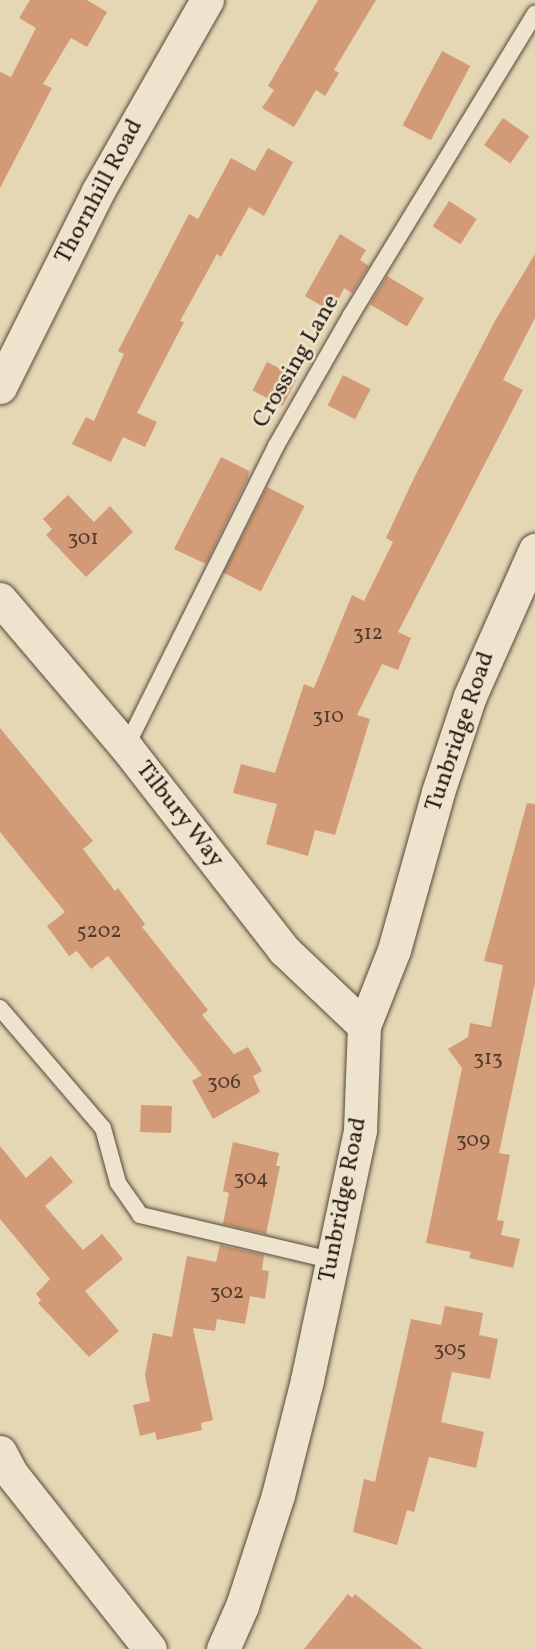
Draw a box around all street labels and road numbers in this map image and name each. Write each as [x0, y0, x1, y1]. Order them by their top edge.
street label: Thornhill Road [50, 115, 150, 269]
street label: Crossing Lane [247, 290, 347, 434]
street label: Tunbridge Road [420, 648, 502, 816]
street label: Tilbury Way [128, 756, 230, 874]
street label: Tunbridge Road [314, 1115, 374, 1285]

